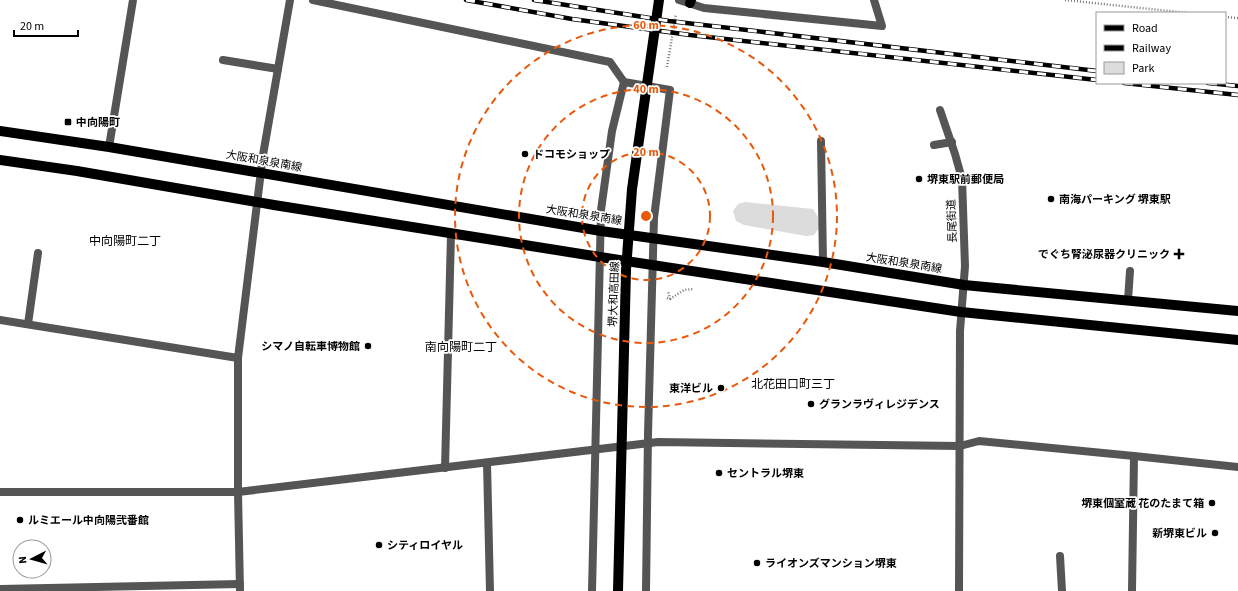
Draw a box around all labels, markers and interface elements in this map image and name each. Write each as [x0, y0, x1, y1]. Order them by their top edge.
scale bar [14, 12, 78, 38]
legend [1096, 12, 1226, 84]
text: 60 m [633, 17, 659, 34]
text: 20 m [20, 18, 44, 35]
text: Road [1132, 20, 1158, 37]
text: Railway [1132, 40, 1171, 57]
text: Park [1132, 60, 1154, 77]
text: 40 m [633, 81, 659, 98]
place label: 中向陽町 [76, 115, 120, 130]
marker: 中向陽町 [63, 117, 73, 127]
text: 20 m [633, 144, 659, 161]
street label: 大阪和泉泉南線 [225, 147, 303, 175]
place label: ドコモショップ [533, 147, 610, 162]
marker: ドコモショップ [520, 149, 530, 159]
place label: 堺東駅前郵便局 [927, 172, 1004, 187]
marker: 堺東駅前郵便局 [914, 174, 924, 184]
place label: 南海パーキング 堺東駅 [1059, 192, 1171, 207]
marker: 南海パーキング 堺東駅 [1046, 194, 1056, 204]
street label: 長尾街道 [944, 199, 960, 243]
street label: 大阪和泉泉南線 [545, 202, 623, 228]
centre of rings [639, 209, 653, 223]
district label: 中向陽町二丁 [89, 233, 161, 250]
place label: でぐち腎泌尿器クリニック [1038, 247, 1170, 262]
marker: でぐち腎泌尿器クリニック [1173, 248, 1185, 260]
street label: 大阪和泉泉南線 [865, 250, 943, 276]
street label: 堺大和高田線 [605, 261, 623, 327]
place label: シマノ自転車博物館 [261, 339, 360, 354]
district label: 南向陽町二丁 [425, 339, 497, 356]
marker: シマノ自転車博物館 [363, 341, 373, 351]
district label: 北花田口町三丁 [751, 376, 835, 393]
place label: 東洋ビル [669, 381, 713, 396]
marker: 東洋ビル [716, 383, 726, 393]
place label: グランラヴィレジデンス [819, 397, 940, 412]
marker: グランラヴィレジデンス [806, 399, 816, 409]
place label: セントラル堺東 [727, 466, 804, 481]
marker: セントラル堺東 [714, 468, 724, 478]
place label: 堺東個室蔵 花のたまて箱 [1081, 496, 1204, 511]
marker: 堺東個室蔵 花のたまて箱 [1207, 498, 1217, 508]
place label: ルミエール中向陽弐番館 [28, 513, 149, 528]
marker: ルミエール中向陽弐番館 [15, 515, 25, 525]
place label: 新堺東ビル [1152, 526, 1207, 541]
marker: 新堺東ビル [1210, 528, 1220, 538]
place label: シティロイヤル [387, 538, 463, 553]
north arrow [12, 539, 52, 579]
marker: シティロイヤル [374, 540, 384, 550]
text: N [15, 556, 30, 564]
place label: ライオンズマンション堺東 [765, 556, 897, 571]
marker: ライオンズマンション堺東 [752, 558, 762, 568]

